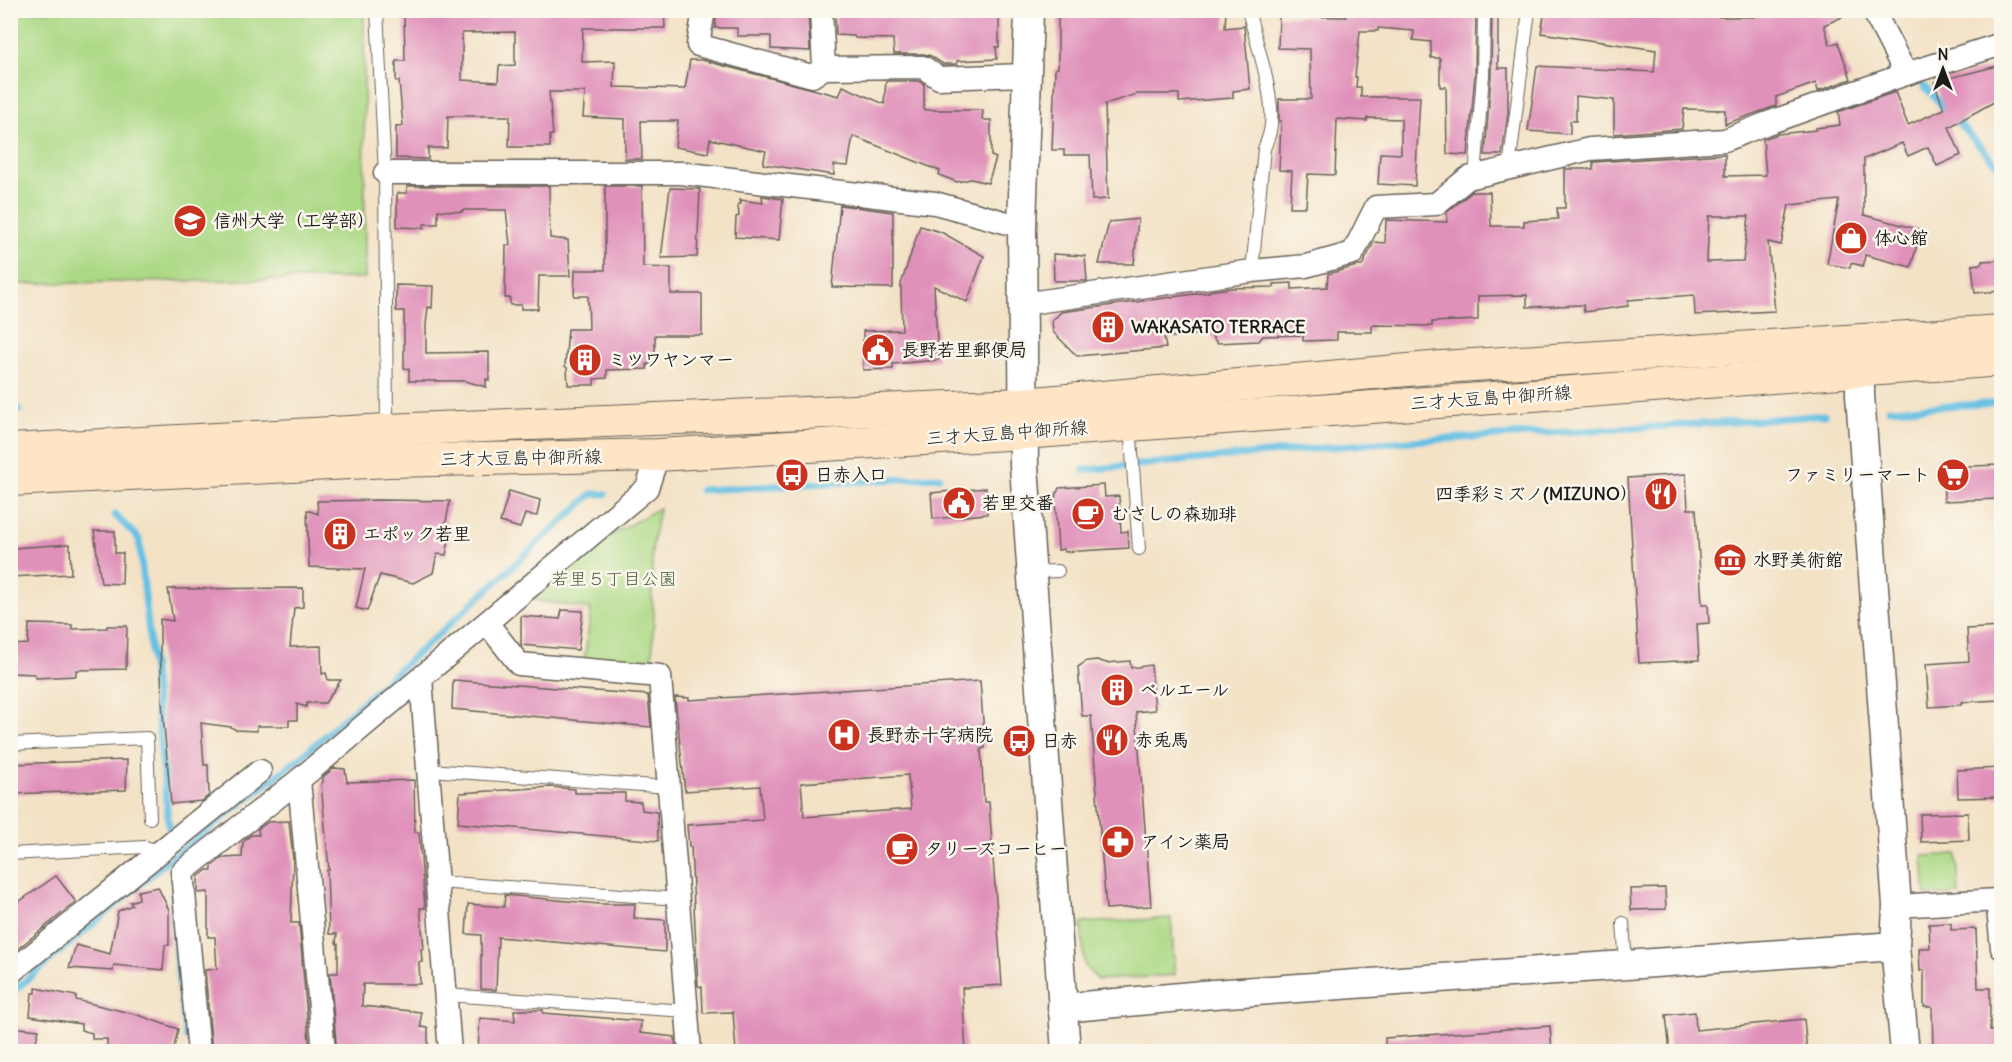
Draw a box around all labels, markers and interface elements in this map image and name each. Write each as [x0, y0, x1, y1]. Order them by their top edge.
north arrow [1913, 39, 1973, 99]
text: N [1937, 44, 1949, 64]
school or university icon: 信州大学（工学部） [172, 203, 208, 239]
place label: 信州大学（工学部） [213, 209, 375, 232]
shop icon: 体心館 [1833, 220, 1869, 256]
place label: 体心館 [1874, 226, 1928, 249]
building icon: WAKASATO TERRACE [1090, 309, 1126, 345]
place label: WAKASATO TERRACE [1131, 315, 1306, 338]
public building icon: 長野若里郵便局 [860, 332, 896, 368]
place label: 長野若里郵便局 [901, 338, 1027, 361]
building icon: ミツワヤンマー [567, 342, 603, 378]
place label: ミツワヤンマー [608, 348, 734, 371]
street label: 三才大豆島中御所線 [1409, 380, 1573, 415]
street label: 三才大豆島中御所線 [925, 415, 1089, 450]
street label: 三才大豆島中御所線 [440, 445, 602, 470]
bus stop icon: 日赤入口 [774, 457, 810, 493]
supermarket icon: ファミリーマート [1935, 457, 1971, 493]
place label: 日赤入口 [815, 463, 887, 486]
place label: ファミリーマート [1785, 463, 1930, 486]
restaurant icon: 四季彩ミズノ(MIZUNO） [1643, 476, 1679, 512]
place label: 四季彩ミズノ(MIZUNO） [1435, 482, 1638, 505]
public building icon: 若里交番 [941, 485, 977, 521]
place label: 若里交番 [982, 491, 1054, 514]
cafe icon: むさしの森珈琲 [1070, 496, 1106, 532]
place label: むさしの森珈琲 [1111, 502, 1237, 525]
building icon: エポック若里 [322, 516, 358, 552]
place label: エポック若里 [363, 522, 471, 545]
museum icon: 水野美術館 [1712, 542, 1748, 578]
place label: 水野美術館 [1753, 548, 1843, 571]
park label: 若里５丁目公園 [551, 567, 677, 590]
building icon: ベルエール [1099, 672, 1135, 708]
place label: ベルエール [1140, 678, 1229, 701]
hospital icon: 長野赤十字病院 [826, 717, 862, 753]
restaurant icon: 赤兎馬 [1094, 722, 1130, 758]
place label: 長野赤十字病院 [867, 723, 993, 746]
bus stop icon: 日赤 [1001, 723, 1037, 759]
place label: 赤兎馬 [1135, 728, 1189, 751]
place label: 日赤 [1042, 729, 1078, 752]
pharmacy icon: アイン薬局 [1100, 824, 1136, 860]
place label: アイン薬局 [1141, 830, 1230, 853]
cafe icon: タリーズコーヒー [884, 831, 920, 867]
place label: タリーズコーヒー [925, 837, 1067, 860]

